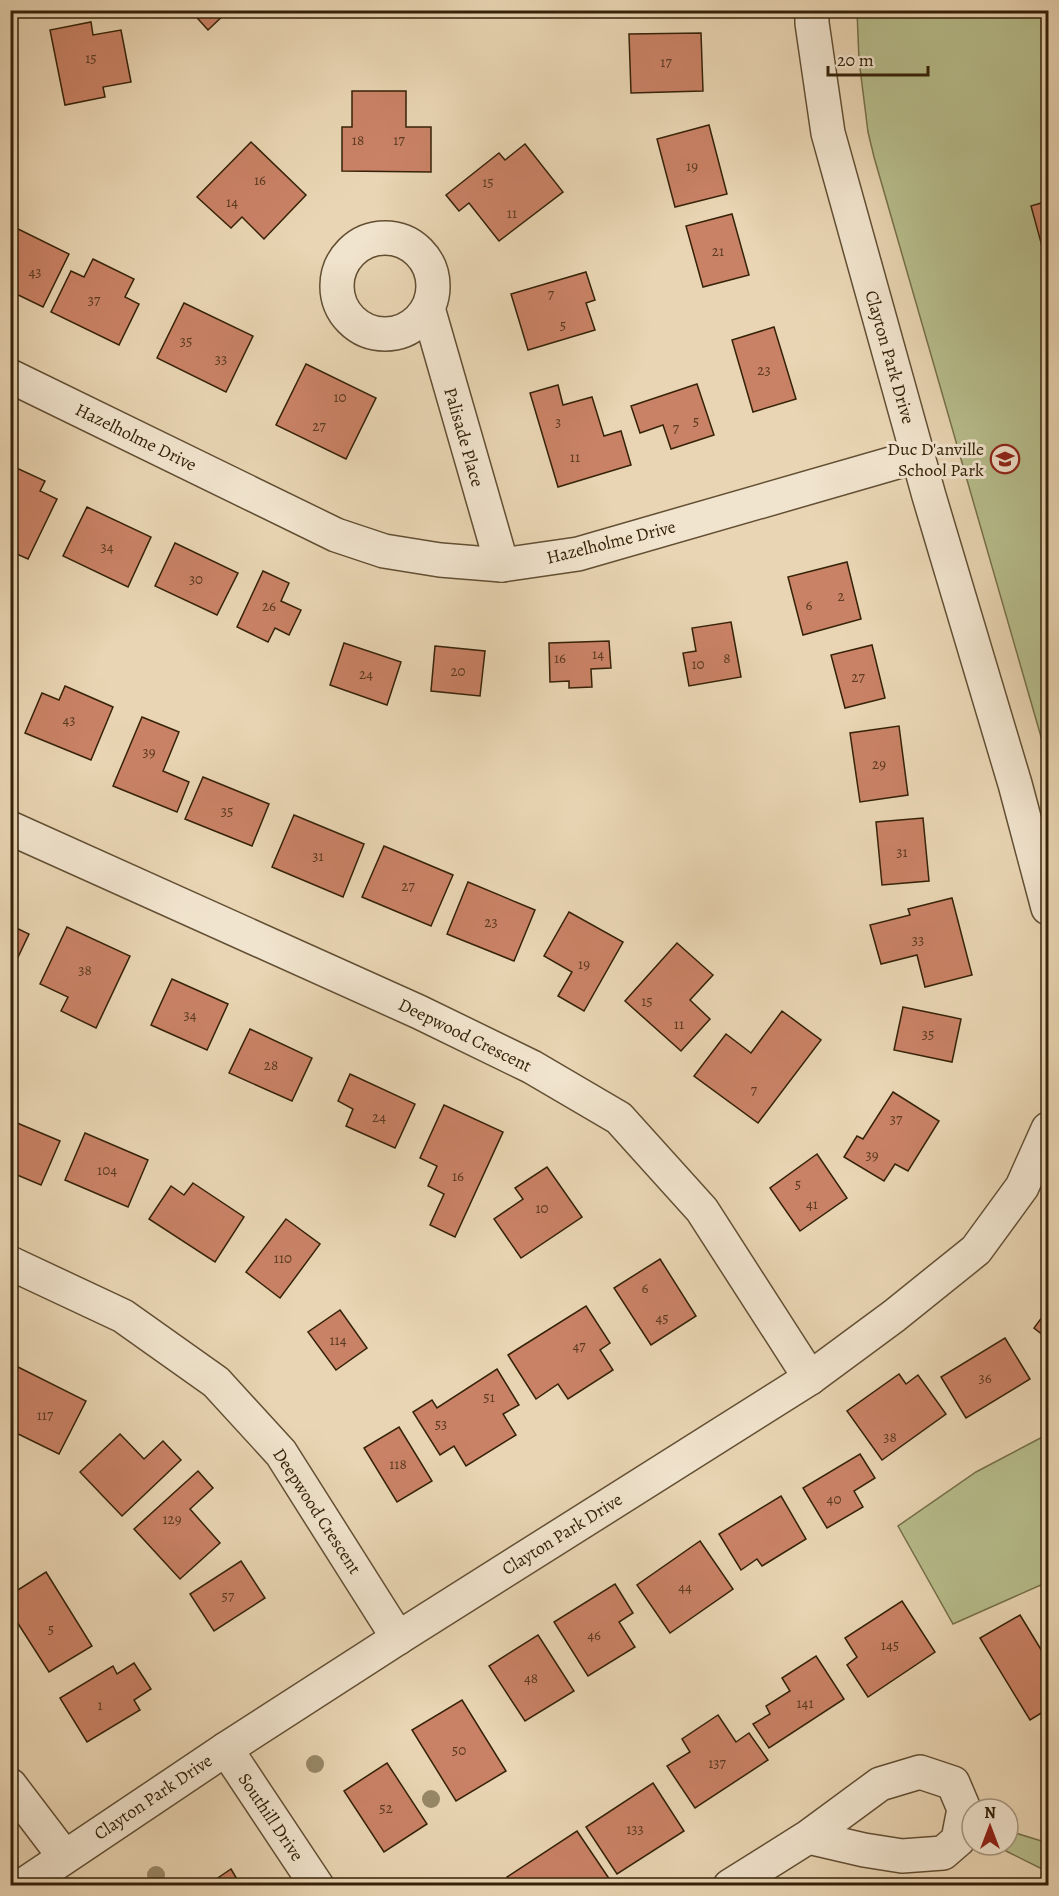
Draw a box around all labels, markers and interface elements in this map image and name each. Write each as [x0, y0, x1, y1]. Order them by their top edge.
scale bar [828, 39, 928, 77]
house number: 15 [85, 48, 97, 68]
text: 20 m [837, 48, 874, 72]
house number: 17 [660, 52, 672, 72]
house number: 18 [352, 130, 364, 150]
house number: 17 [393, 130, 405, 150]
house number: 19 [686, 156, 698, 176]
house number: 16 [254, 170, 266, 190]
house number: 15 [482, 172, 494, 192]
house number: 14 [226, 192, 238, 212]
house number: 11 [507, 203, 517, 223]
house number: 21 [712, 241, 724, 261]
house number: 43 [28, 262, 42, 282]
house number: 7 [548, 284, 555, 304]
street label: Clayton Park Drive [859, 287, 921, 427]
house number: 37 [88, 290, 101, 310]
house number: 5 [560, 315, 566, 335]
house number: 35 [180, 331, 192, 351]
house number: 33 [215, 349, 227, 369]
house number: 23 [757, 360, 771, 380]
street label: Palisade Place [438, 384, 490, 490]
house number: 10 [333, 387, 347, 407]
street label: Hazelholme Drive [71, 397, 201, 477]
house number: 5 [693, 411, 699, 431]
house number: 3 [555, 412, 561, 432]
house number: 27 [312, 416, 326, 436]
house number: 7 [673, 418, 680, 438]
place label: Duc D'anville School Park [887, 437, 984, 482]
school or university icon: Duc D'anville School Park [989, 443, 1021, 475]
house number: 11 [570, 447, 580, 467]
street label: Hazelholme Drive [544, 514, 678, 570]
house number: 34 [100, 537, 114, 557]
house number: 30 [189, 569, 203, 589]
house number: 2 [837, 586, 845, 606]
house number: 6 [806, 595, 813, 615]
house number: 26 [262, 596, 276, 616]
house number: 14 [592, 644, 604, 664]
house number: 16 [554, 648, 566, 668]
house number: 8 [723, 648, 731, 668]
house number: 10 [691, 654, 705, 674]
house number: 20 [450, 661, 466, 681]
house number: 24 [359, 664, 373, 684]
house number: 27 [851, 667, 865, 687]
house number: 43 [62, 710, 76, 730]
house number: 39 [142, 742, 156, 762]
house number: 29 [872, 754, 886, 774]
house number: 35 [221, 801, 233, 821]
house number: 31 [896, 842, 908, 862]
house number: 31 [312, 846, 324, 866]
house number: 27 [401, 876, 415, 896]
house number: 23 [484, 912, 498, 932]
house number: 33 [912, 930, 924, 950]
house number: 19 [578, 954, 590, 974]
house number: 38 [78, 960, 92, 980]
house number: 15 [641, 991, 653, 1011]
street label: Deepwood Crescent [394, 992, 536, 1078]
house number: 34 [183, 1005, 197, 1025]
house number: 11 [674, 1014, 684, 1034]
house number: 35 [922, 1024, 934, 1044]
house number: 28 [264, 1055, 278, 1075]
house number: 7 [751, 1080, 758, 1100]
house number: 24 [372, 1107, 386, 1127]
house number: 37 [890, 1109, 903, 1129]
house number: 39 [865, 1145, 879, 1165]
house number: 104 [97, 1160, 117, 1180]
house number: 16 [452, 1166, 464, 1186]
house number: 5 [795, 1174, 801, 1194]
house number: 41 [806, 1194, 818, 1214]
house number: 10 [535, 1198, 549, 1218]
house number: 110 [274, 1248, 292, 1268]
house number: 6 [642, 1278, 649, 1298]
house number: 45 [655, 1308, 669, 1328]
house number: 114 [329, 1330, 347, 1350]
house number: 47 [572, 1336, 586, 1356]
house number: 36 [978, 1368, 992, 1388]
house number: 51 [483, 1387, 495, 1407]
house number: 117 [37, 1405, 54, 1425]
house number: 53 [435, 1414, 447, 1434]
house number: 38 [883, 1427, 897, 1447]
street label: Deepwood Crescent [267, 1443, 367, 1579]
house number: 118 [389, 1454, 407, 1474]
street label: Clayton Park Drive [497, 1487, 627, 1581]
house number: 40 [827, 1489, 841, 1509]
house number: 129 [162, 1509, 182, 1529]
house number: 44 [678, 1577, 692, 1597]
house number: 57 [222, 1586, 235, 1606]
house number: 5 [48, 1619, 54, 1639]
house number: 46 [587, 1625, 601, 1645]
house number: 145 [881, 1635, 899, 1655]
house number: 48 [524, 1668, 538, 1688]
house number: 141 [796, 1693, 814, 1713]
house number: 1 [97, 1695, 103, 1715]
house number: 50 [452, 1740, 466, 1760]
street label: Clayton Park Drive [89, 1749, 217, 1845]
house number: 137 [708, 1753, 727, 1773]
street label: Southill Drive [233, 1768, 309, 1866]
north arrow [960, 1797, 1020, 1857]
house number: 52 [379, 1798, 393, 1818]
text: N [984, 1802, 996, 1824]
house number: 133 [626, 1819, 644, 1839]

